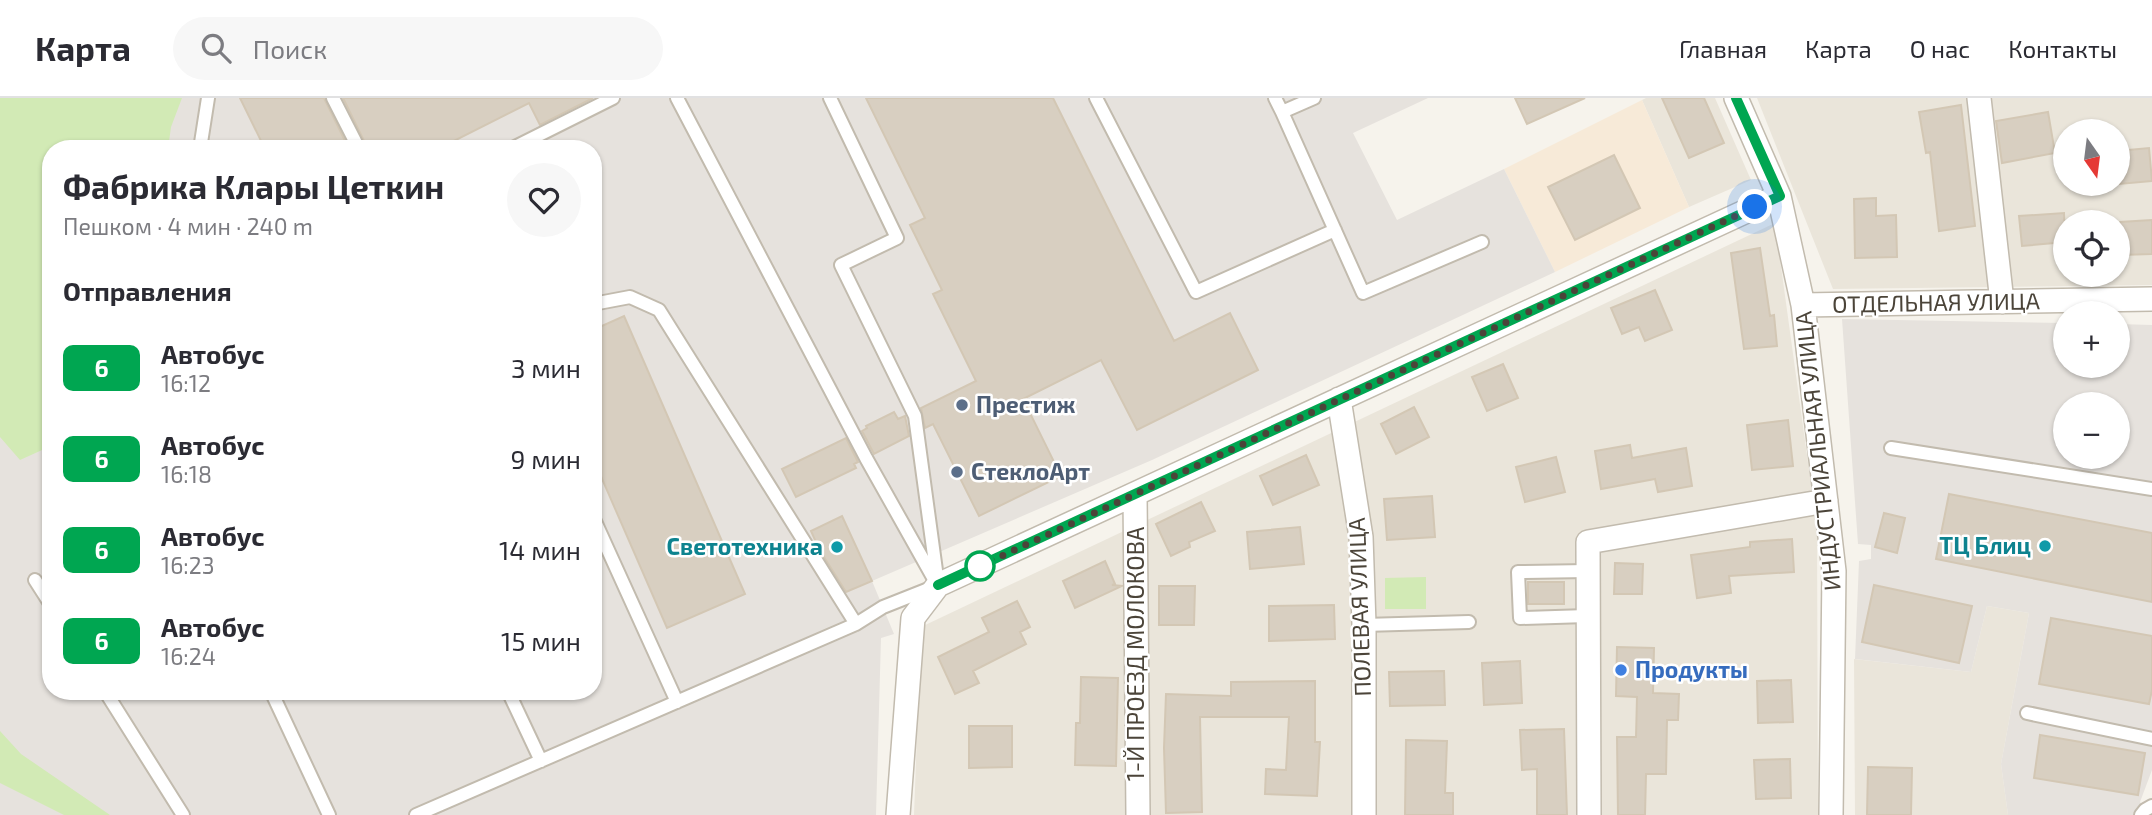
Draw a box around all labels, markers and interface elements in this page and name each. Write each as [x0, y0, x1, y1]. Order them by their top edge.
search box [173, 17, 663, 80]
text: Карта [35, 28, 131, 68]
icon: search [197, 29, 235, 67]
text: Поиск [253, 33, 327, 64]
text: Главная [1679, 34, 1767, 63]
text: Карта [1805, 34, 1872, 63]
text: О нас [1910, 34, 1970, 63]
text: Контакты [2008, 34, 2117, 63]
north arrow [2053, 119, 2130, 196]
map controls [2053, 119, 2130, 469]
button: heart [507, 163, 581, 237]
text: Фабрика Клары Цеткин [63, 166, 444, 206]
your location [1737, 189, 1772, 224]
button: locate [2053, 210, 2130, 287]
text: Пешком · 4 мин · 240 m [63, 212, 313, 240]
text: Отправления [63, 275, 232, 306]
street label: ОТДЕЛЬНАЯ УЛИЦА [1832, 286, 2041, 318]
button: + [2053, 301, 2130, 378]
street label: ИНДУСТРИАЛЬНАЯ УЛИЦА [1788, 309, 1846, 592]
text: Автобус [161, 338, 264, 369]
text: 3 мин [511, 352, 581, 383]
text: 6 [94, 353, 109, 382]
text: 16:12 [161, 369, 211, 397]
place label: Престиж [976, 390, 1075, 418]
button: − [2053, 392, 2130, 469]
marker: Престиж [954, 397, 970, 413]
text: Автобус [161, 429, 264, 460]
text: 9 мин [510, 443, 581, 474]
text: 6 [94, 444, 109, 473]
place label: СтеклоАрт [971, 457, 1090, 485]
text: 16:18 [161, 460, 212, 488]
marker: СтеклоАрт [949, 464, 965, 480]
street label: ПОЛЕВАЯ УЛИЦА [1342, 516, 1376, 697]
text: Автобус [161, 520, 264, 551]
street label: 1-Й ПРОЕЗД МОЛОКОВА [1121, 526, 1149, 781]
place label: ТЦ Блиц [1939, 531, 2031, 559]
place label: Светотехника [667, 532, 823, 560]
text: 14 мин [499, 534, 581, 565]
text: 6 [94, 535, 109, 564]
marker: ТЦ Блиц [2037, 538, 2053, 554]
marker: Светотехника [829, 539, 845, 555]
text: 16:23 [161, 551, 214, 579]
unlabelled marker [965, 551, 995, 581]
text: Автобус [161, 611, 264, 642]
text: 15 мин [501, 625, 581, 656]
text: 6 [94, 626, 109, 655]
text: 16:24 [161, 642, 216, 670]
place label: Продукты [1635, 655, 1748, 683]
marker: Продукты [1613, 662, 1629, 678]

